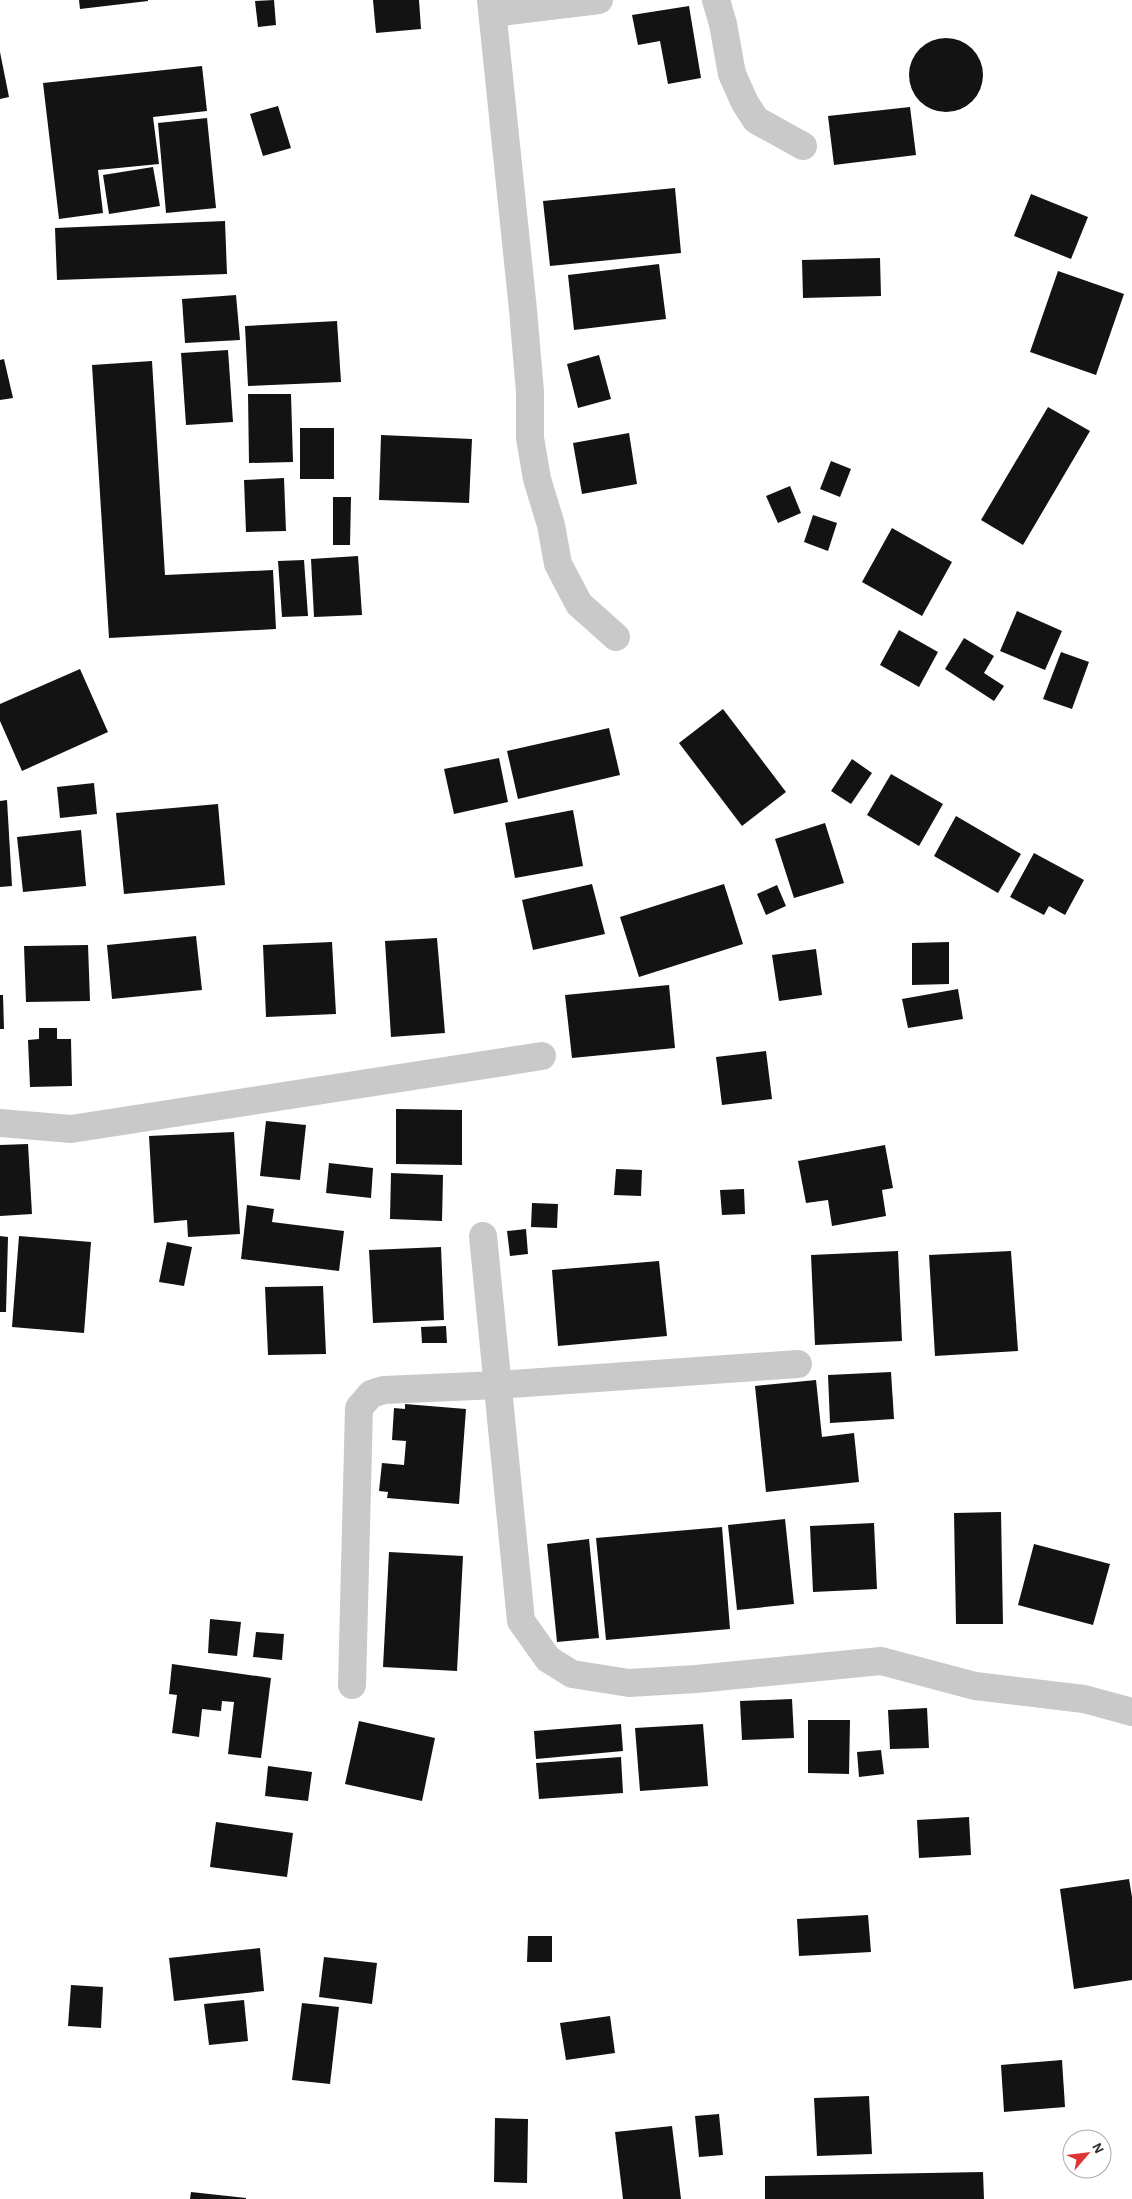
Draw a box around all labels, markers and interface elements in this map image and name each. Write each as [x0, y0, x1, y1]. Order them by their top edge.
north arrow [1062, 2129, 1112, 2179]
text: N [1089, 2141, 1106, 2156]

